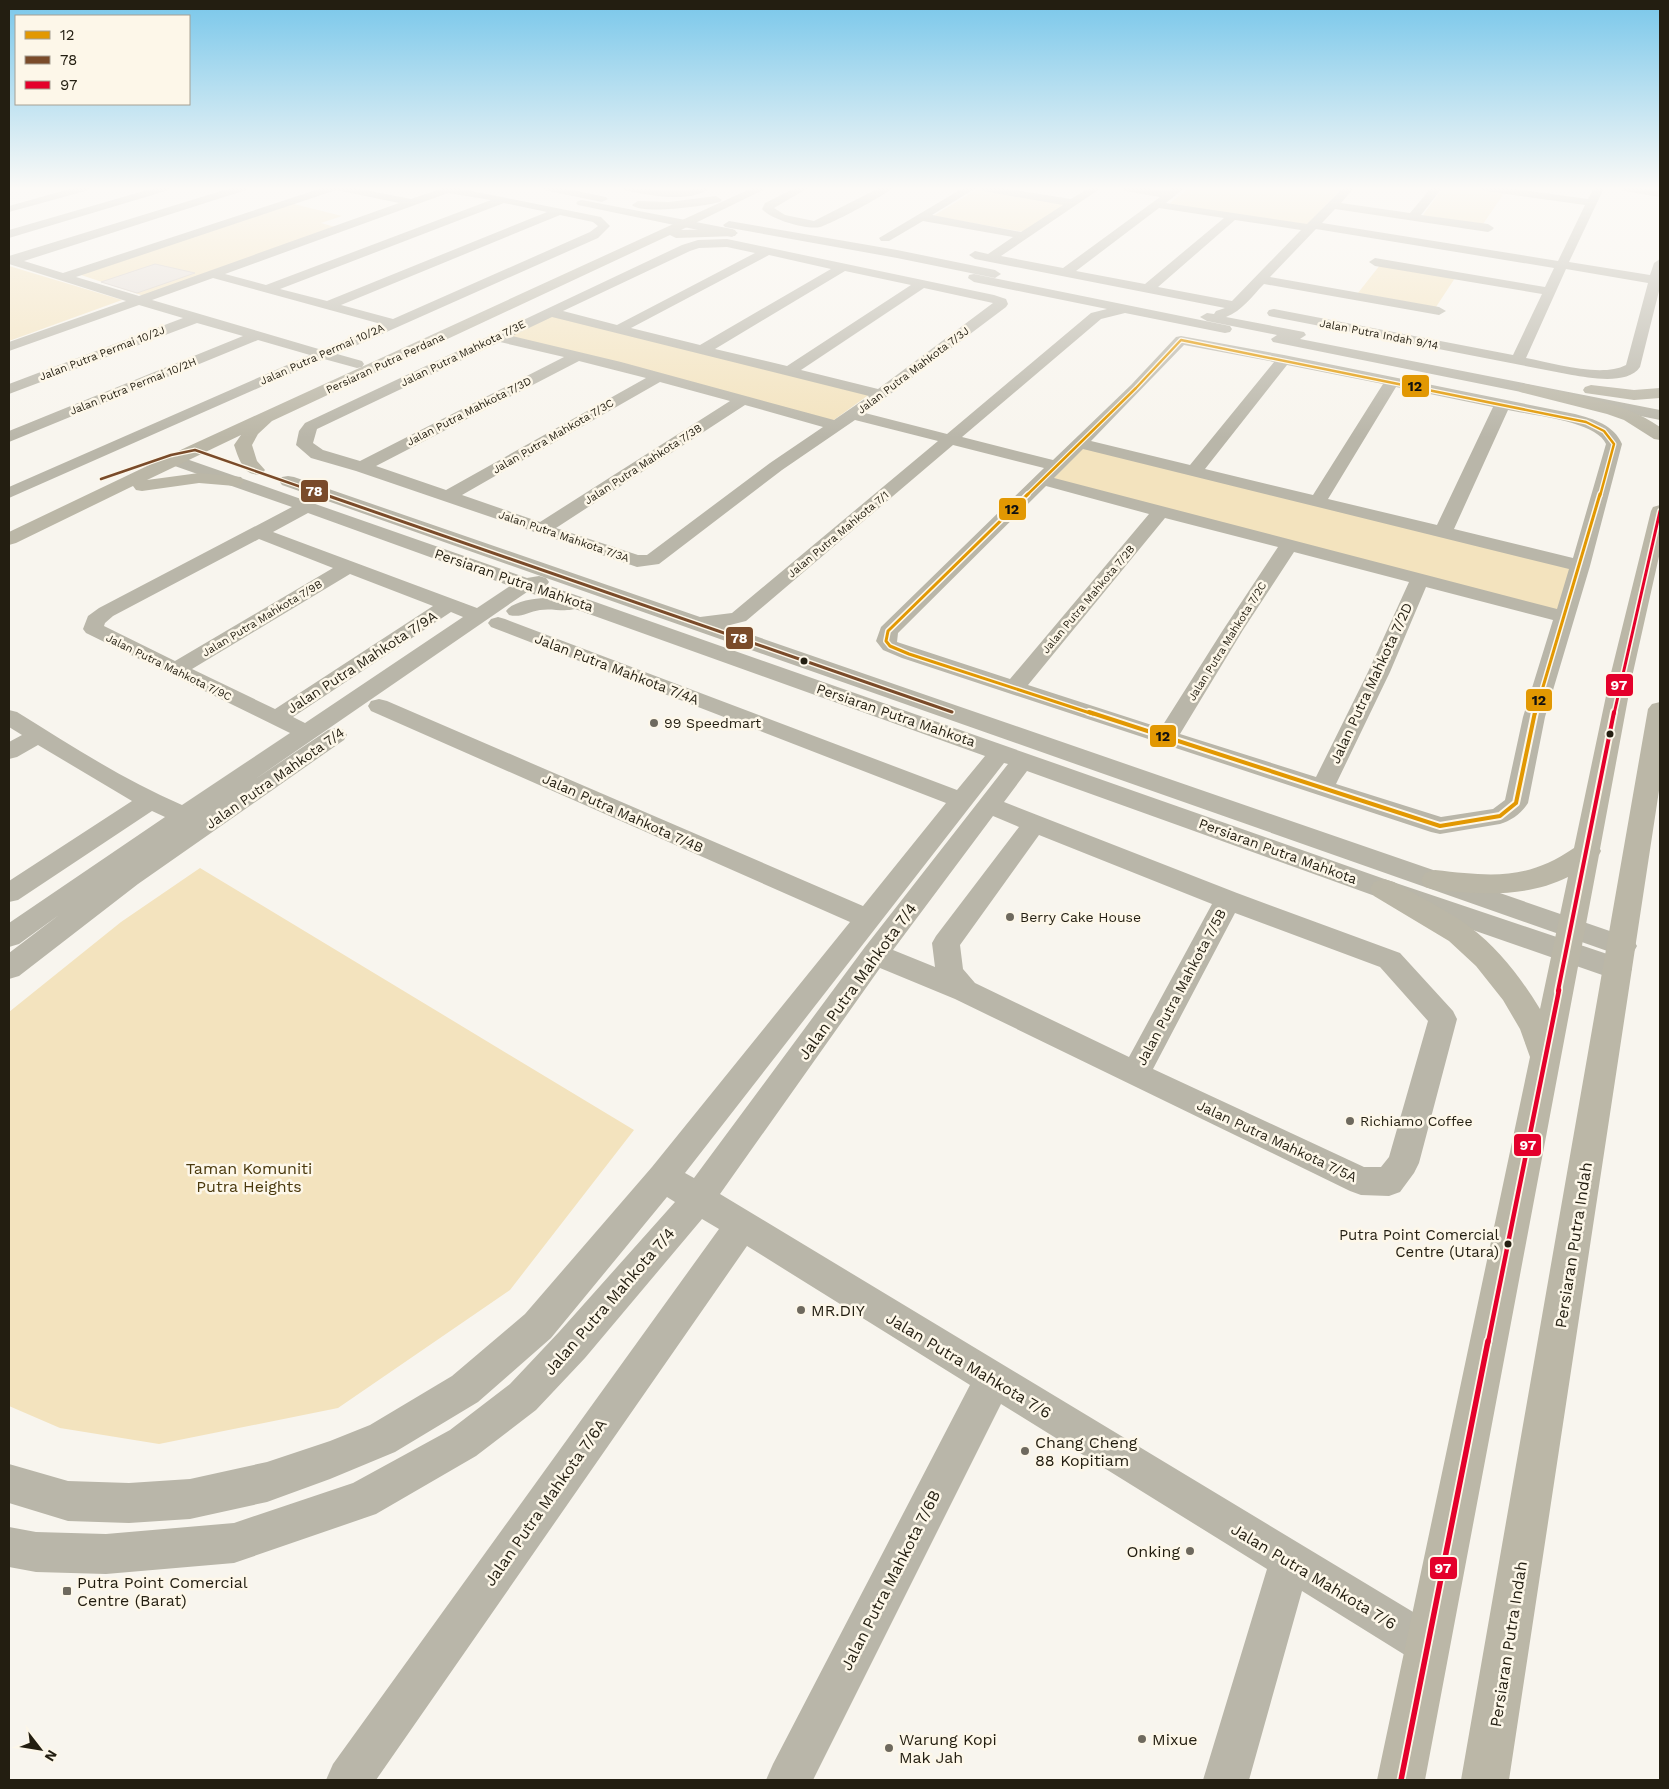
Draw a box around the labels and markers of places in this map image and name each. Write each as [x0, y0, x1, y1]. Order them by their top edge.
unlabelled marker [799, 656, 809, 666]
place label: 99 Speedmart [664, 715, 761, 731]
marker: 99 Speedmart [648, 717, 660, 729]
unlabelled marker [1605, 729, 1615, 739]
place label: Berry Cake House [1020, 909, 1141, 925]
marker: Berry Cake House [1004, 911, 1016, 923]
place label: Richiamo Coffee [1360, 1113, 1472, 1129]
marker: Richiamo Coffee [1344, 1115, 1356, 1127]
place label: Putra Point Comercial Centre (Utara) [1339, 1226, 1499, 1261]
marker: Putra Point Comercial Centre (Utara) [1503, 1239, 1513, 1249]
place label: MR.DIY [811, 1301, 865, 1320]
marker: MR.DIY [795, 1304, 807, 1316]
place label: Chang Cheng 88 Kopitiam [1035, 1433, 1138, 1470]
marker: Chang Cheng 88 Kopitiam [1019, 1445, 1031, 1457]
place label: Onking [1126, 1542, 1180, 1561]
marker: Onking [1184, 1545, 1196, 1557]
place label: Putra Point Comercial Centre (Barat) [77, 1573, 248, 1610]
marker: Putra Point Comercial Centre (Barat) [61, 1585, 73, 1597]
place label: Warung Kopi Mak Jah [899, 1730, 997, 1767]
place label: Mixue [1152, 1730, 1198, 1749]
marker: Mixue [1136, 1733, 1148, 1745]
marker: Warung Kopi Mak Jah [883, 1742, 895, 1754]

